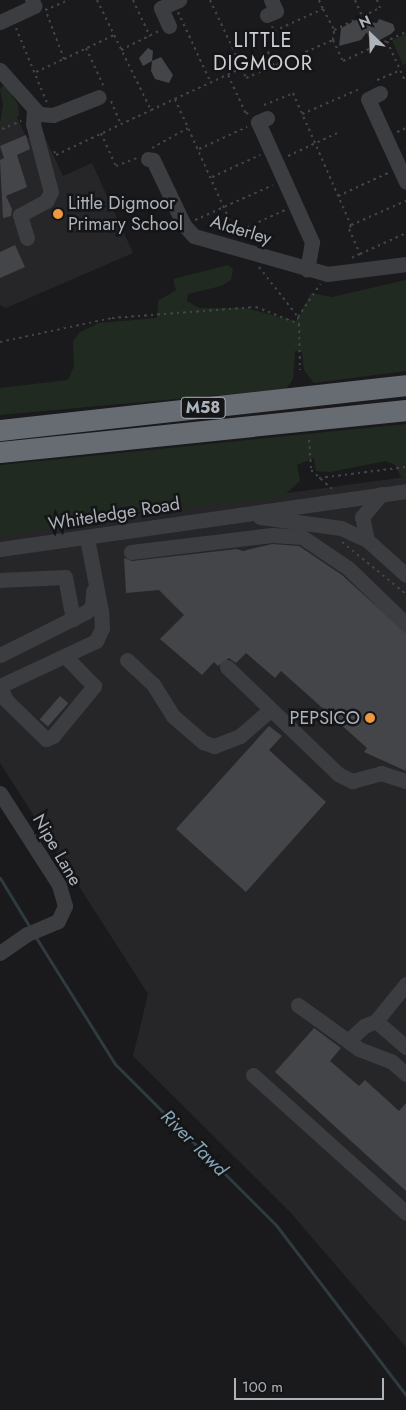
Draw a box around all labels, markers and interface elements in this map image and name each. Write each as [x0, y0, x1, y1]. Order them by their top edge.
north arrow [346, 10, 396, 60]
text: N [356, 10, 374, 33]
district label: LITTLE DIGMOOR [212, 29, 314, 76]
place label: Little Digmoor Primary School [68, 193, 183, 235]
marker: Little Digmoor Primary School [52, 208, 64, 220]
street label: Alderley [208, 210, 274, 250]
road number: M58 [180, 394, 226, 422]
street label: Whiteledge Road [47, 493, 181, 535]
place label: PEPSICO [290, 707, 360, 729]
marker: PEPSICO [364, 712, 376, 724]
street label: Nipe Lane [28, 810, 86, 890]
water label: River Tawd [156, 1105, 232, 1181]
scale bar [236, 1368, 386, 1400]
text: 100 m [242, 1376, 283, 1398]

